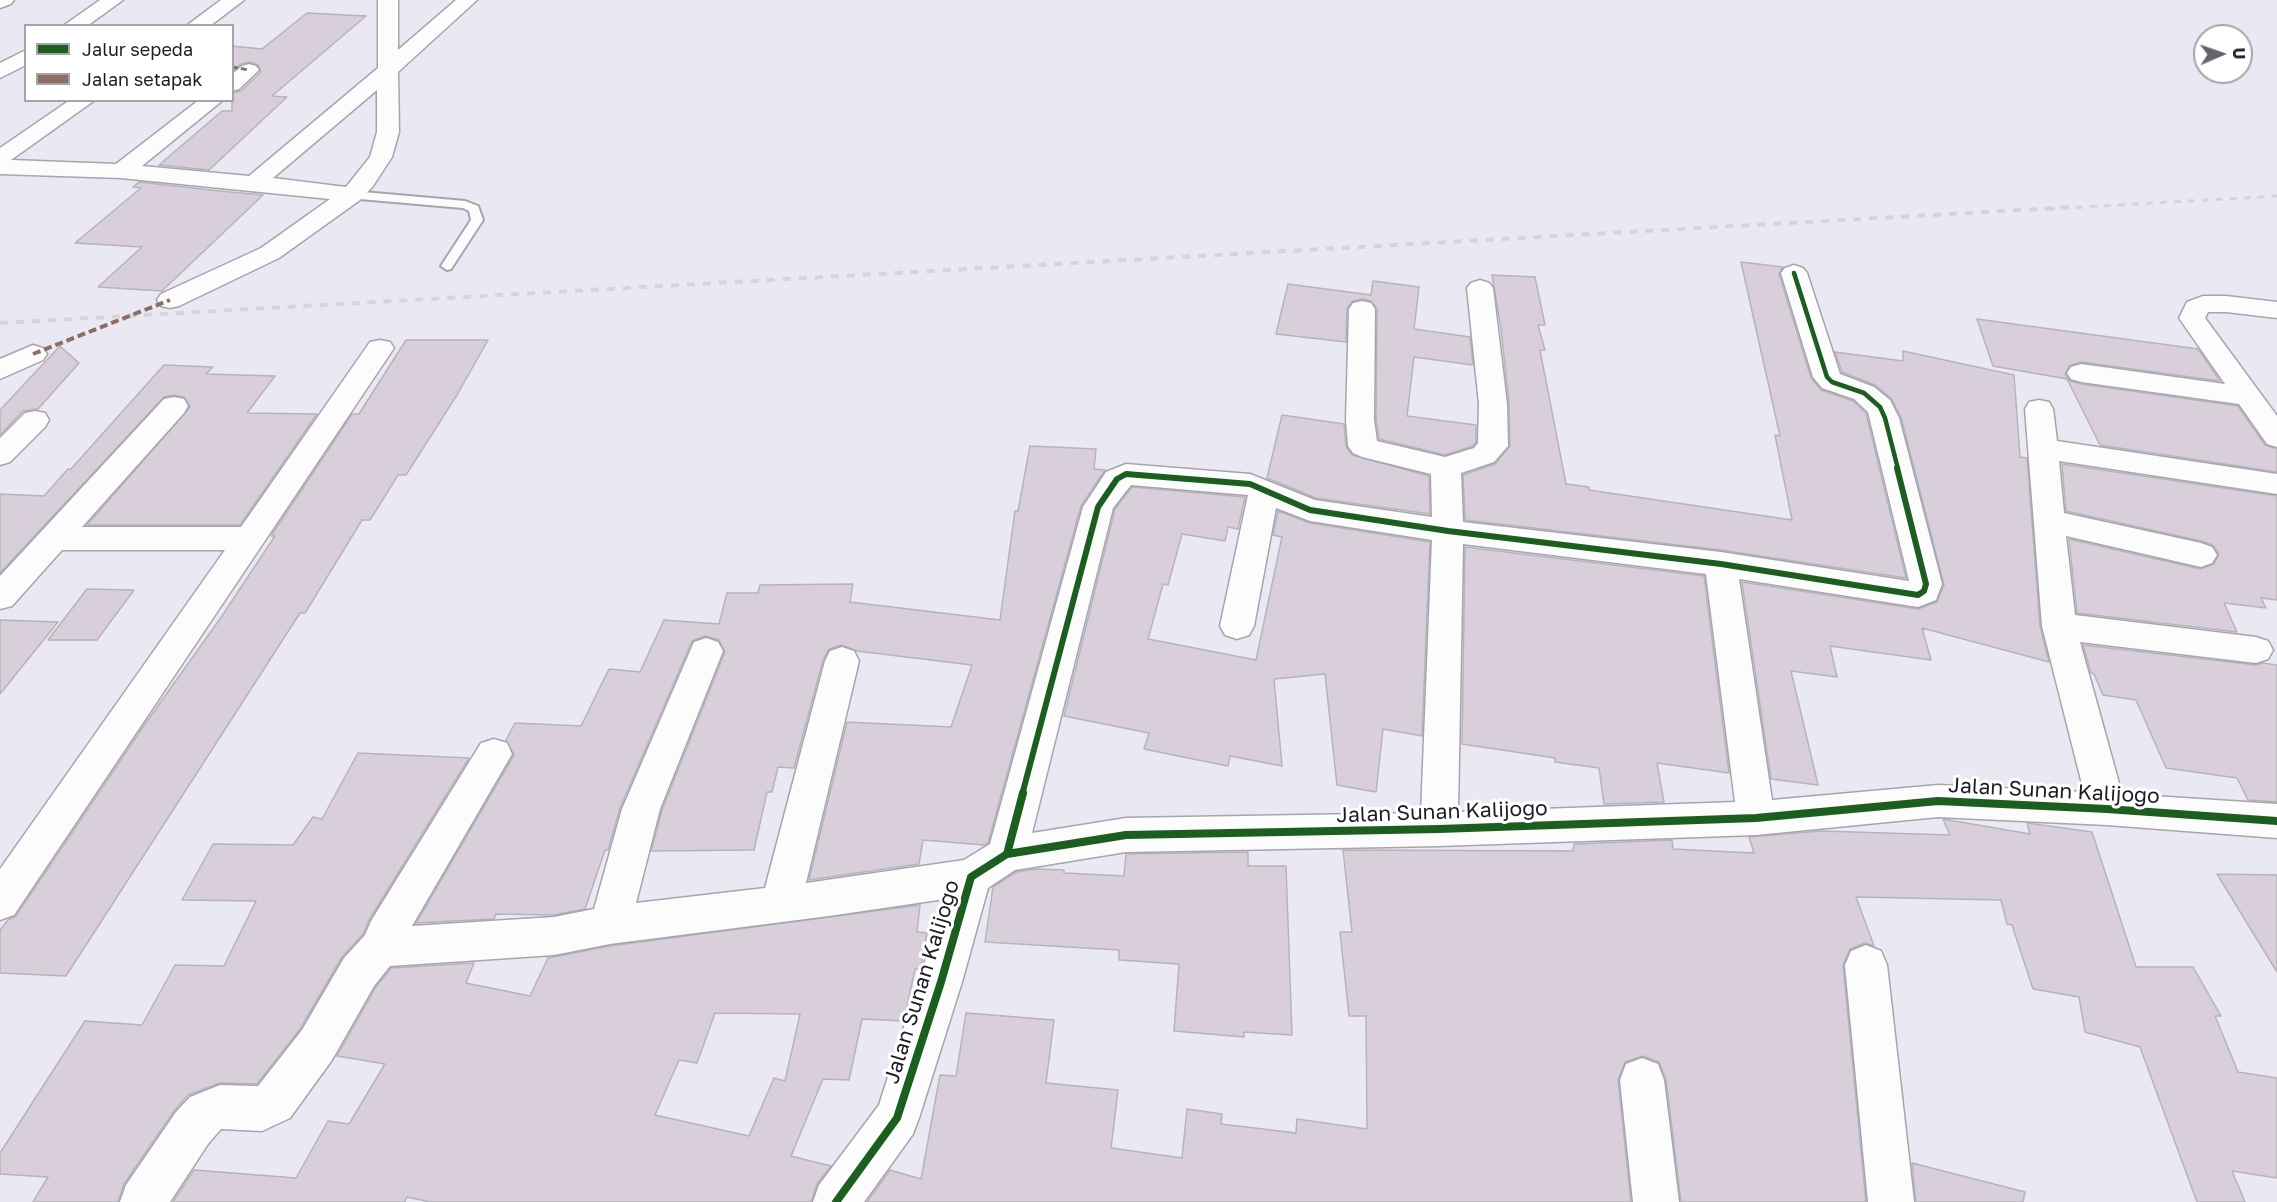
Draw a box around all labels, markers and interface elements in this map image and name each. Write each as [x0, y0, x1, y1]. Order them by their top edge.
legend [24, 24, 234, 102]
north arrow [2193, 24, 2253, 84]
text: Jalur sepeda [82, 38, 193, 60]
text: U [2229, 47, 2249, 60]
text: Jalan setapak [82, 68, 202, 90]
street label: Jalan Sunan Kalijogo [1948, 773, 2160, 809]
street label: Jalan Sunan Kalijogo [1336, 796, 1548, 828]
street label: Jalan Sunan Kalijogo [879, 877, 965, 1087]

